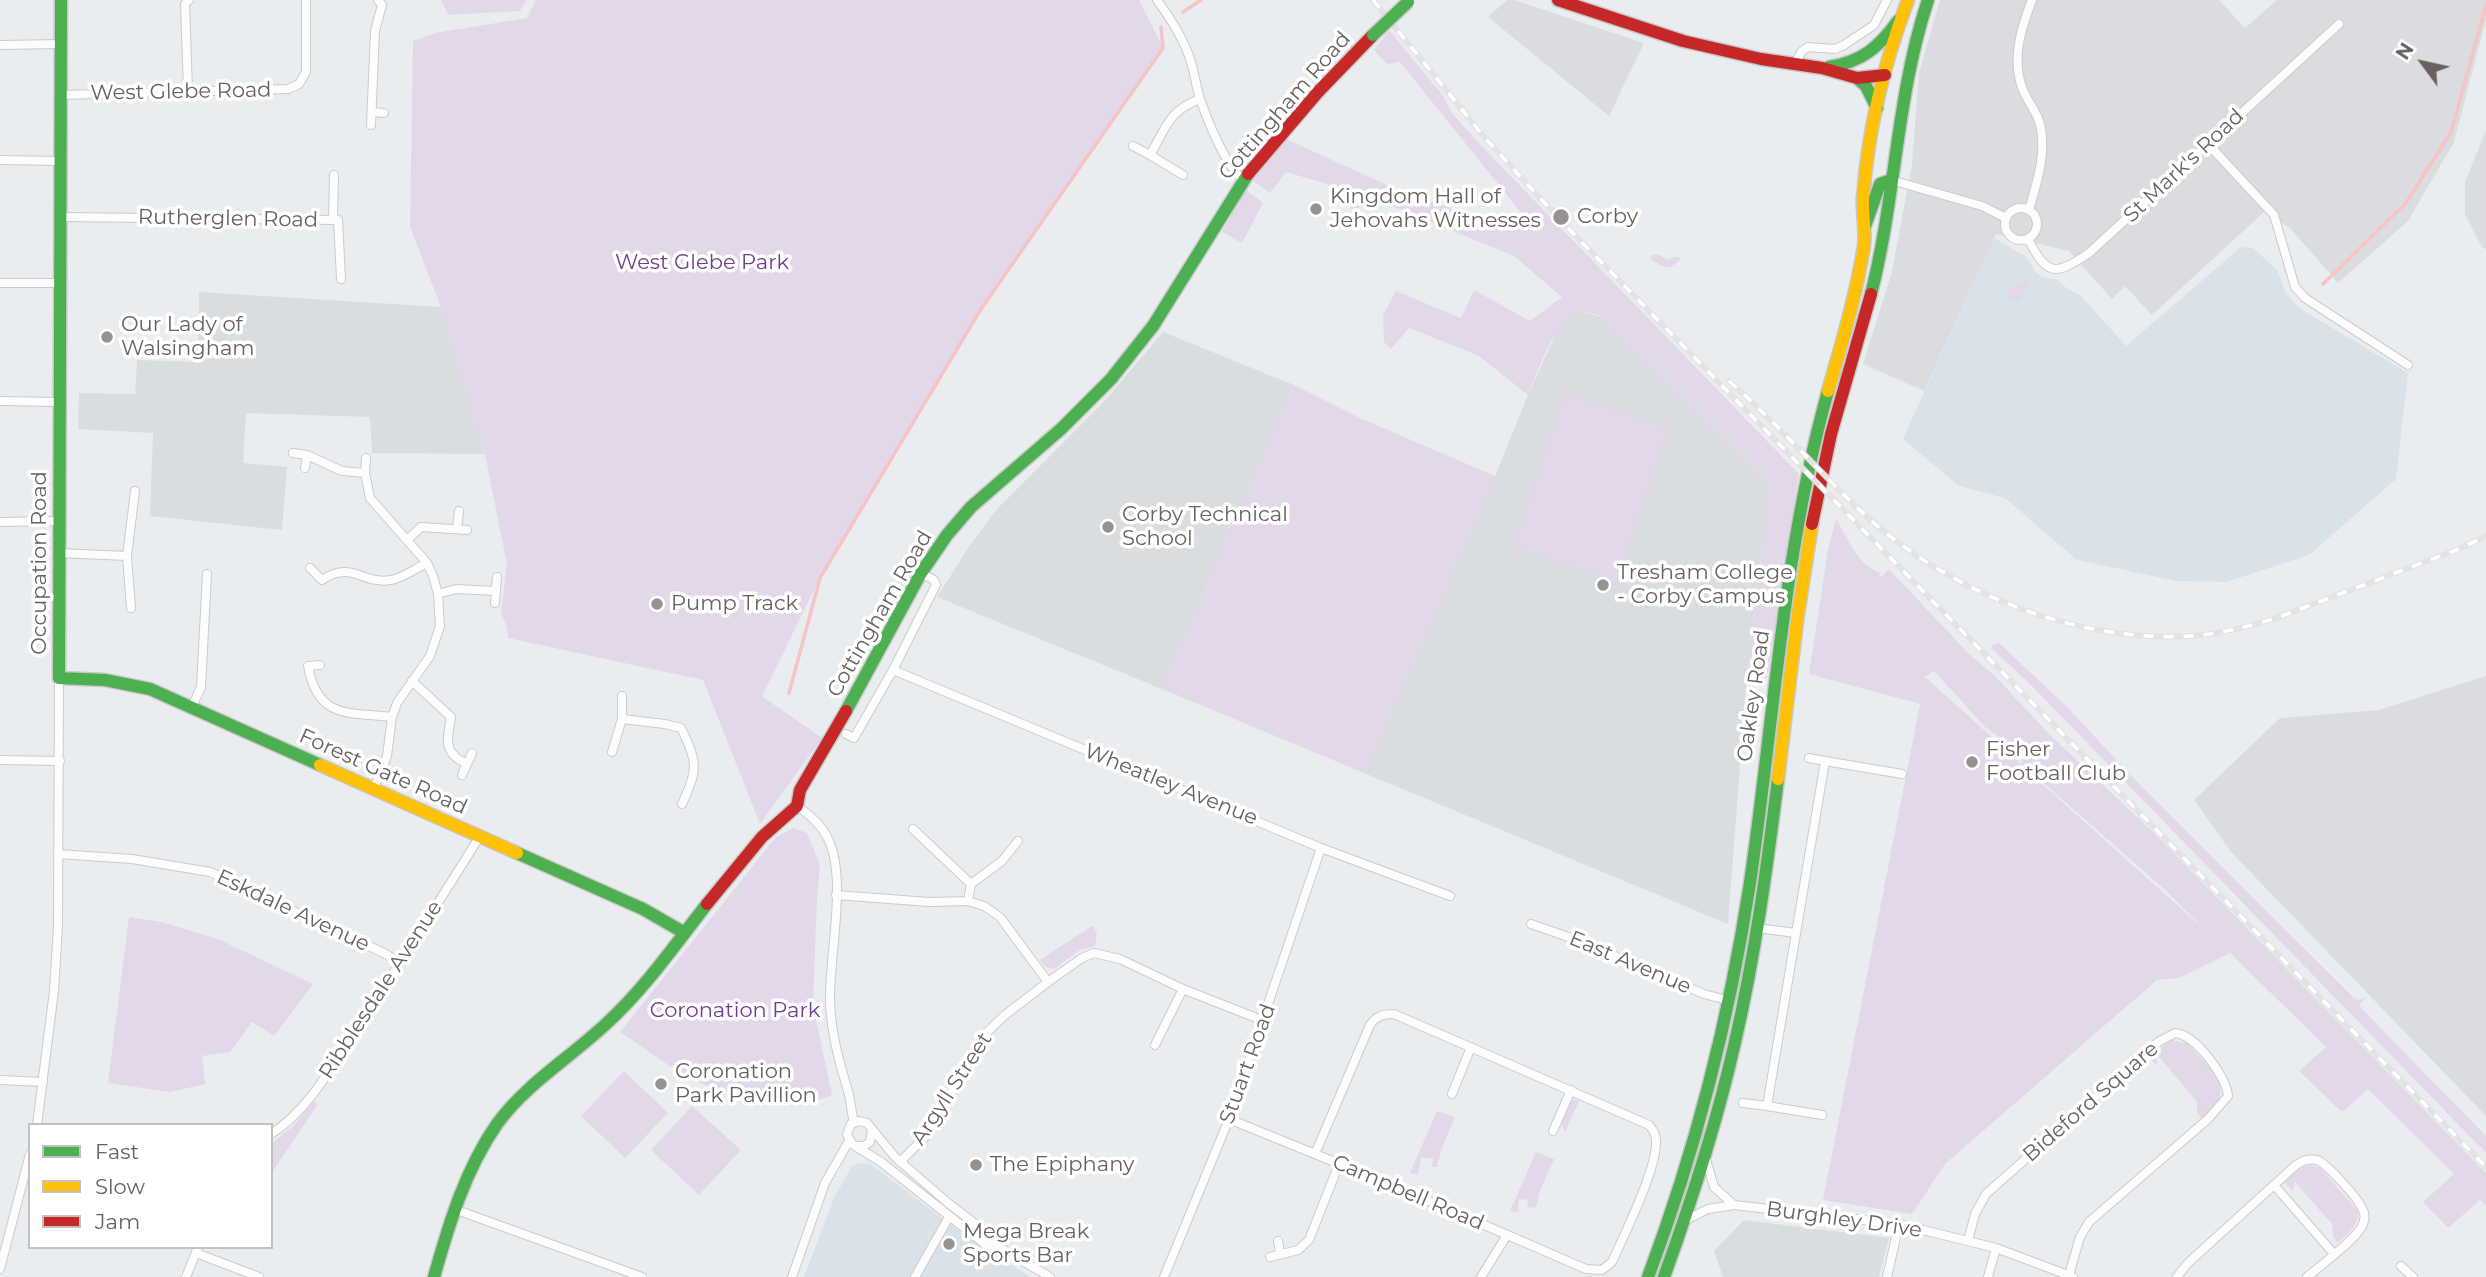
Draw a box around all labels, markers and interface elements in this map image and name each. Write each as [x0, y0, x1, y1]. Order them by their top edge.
street label: Cottingham Road [1214, 27, 1356, 185]
north arrow [2388, 28, 2458, 98]
text: N [2391, 39, 2419, 64]
street label: West Glebe Road [90, 78, 272, 106]
street label: St Mark's Road [2119, 104, 2249, 228]
place label: Kingdom Hall of Jehovahs Witnesses [1330, 184, 1541, 234]
marker: Kingdom Hall of Jehovahs Witnesses [1308, 201, 1324, 217]
place label: Corby [1577, 204, 1638, 230]
street label: Rutherglen Road [138, 205, 318, 233]
marker: Corby [1551, 207, 1571, 227]
park label: West Glebe Park [615, 250, 789, 276]
place label: Our Lady of Walsingham [121, 312, 255, 362]
marker: Our Lady of Walsingham [99, 329, 115, 345]
street label: Occupation Road [27, 471, 53, 655]
place label: Corby Technical School [1122, 502, 1288, 552]
marker: Corby Technical School [1100, 519, 1116, 535]
street label: Cottingham Road [822, 526, 938, 702]
place label: Tresham College - Corby Campus [1617, 560, 1793, 610]
marker: Tresham College - Corby Campus [1595, 577, 1611, 593]
place label: Pump Track [671, 591, 798, 617]
marker: Pump Track [649, 596, 665, 612]
street label: Oakley Road [1732, 629, 1776, 763]
street label: Forest Gate Road [295, 724, 471, 820]
place label: Fisher Football Club [1986, 737, 2126, 787]
street label: Wheatley Avenue [1081, 739, 1261, 831]
marker: Fisher Football Club [1964, 754, 1980, 770]
street label: Eskdale Avenue [212, 865, 374, 957]
street label: Ribblesdale Avenue [314, 896, 448, 1084]
street label: East Avenue [1565, 926, 1695, 1000]
park label: Coronation Park [650, 998, 820, 1024]
street label: Stuart Road [1215, 1001, 1281, 1127]
street label: Argyll Street [906, 1028, 998, 1150]
street label: Bideford Square [2018, 1036, 2164, 1168]
place label: Coronation Park Pavillion [675, 1059, 817, 1109]
marker: Coronation Park Pavillion [653, 1076, 669, 1092]
legend [28, 1123, 273, 1249]
text: Fast [95, 1139, 139, 1164]
street label: Campbell Road [1328, 1150, 1488, 1236]
place label: The Epiphany [990, 1152, 1134, 1178]
marker: The Epiphany [968, 1157, 984, 1173]
text: Slow [95, 1174, 145, 1199]
street label: Burghley Drive [1765, 1197, 1923, 1243]
text: Jam [95, 1209, 140, 1234]
place label: Mega Break Sports Bar [963, 1219, 1089, 1269]
marker: Mega Break Sports Bar [941, 1236, 957, 1252]

